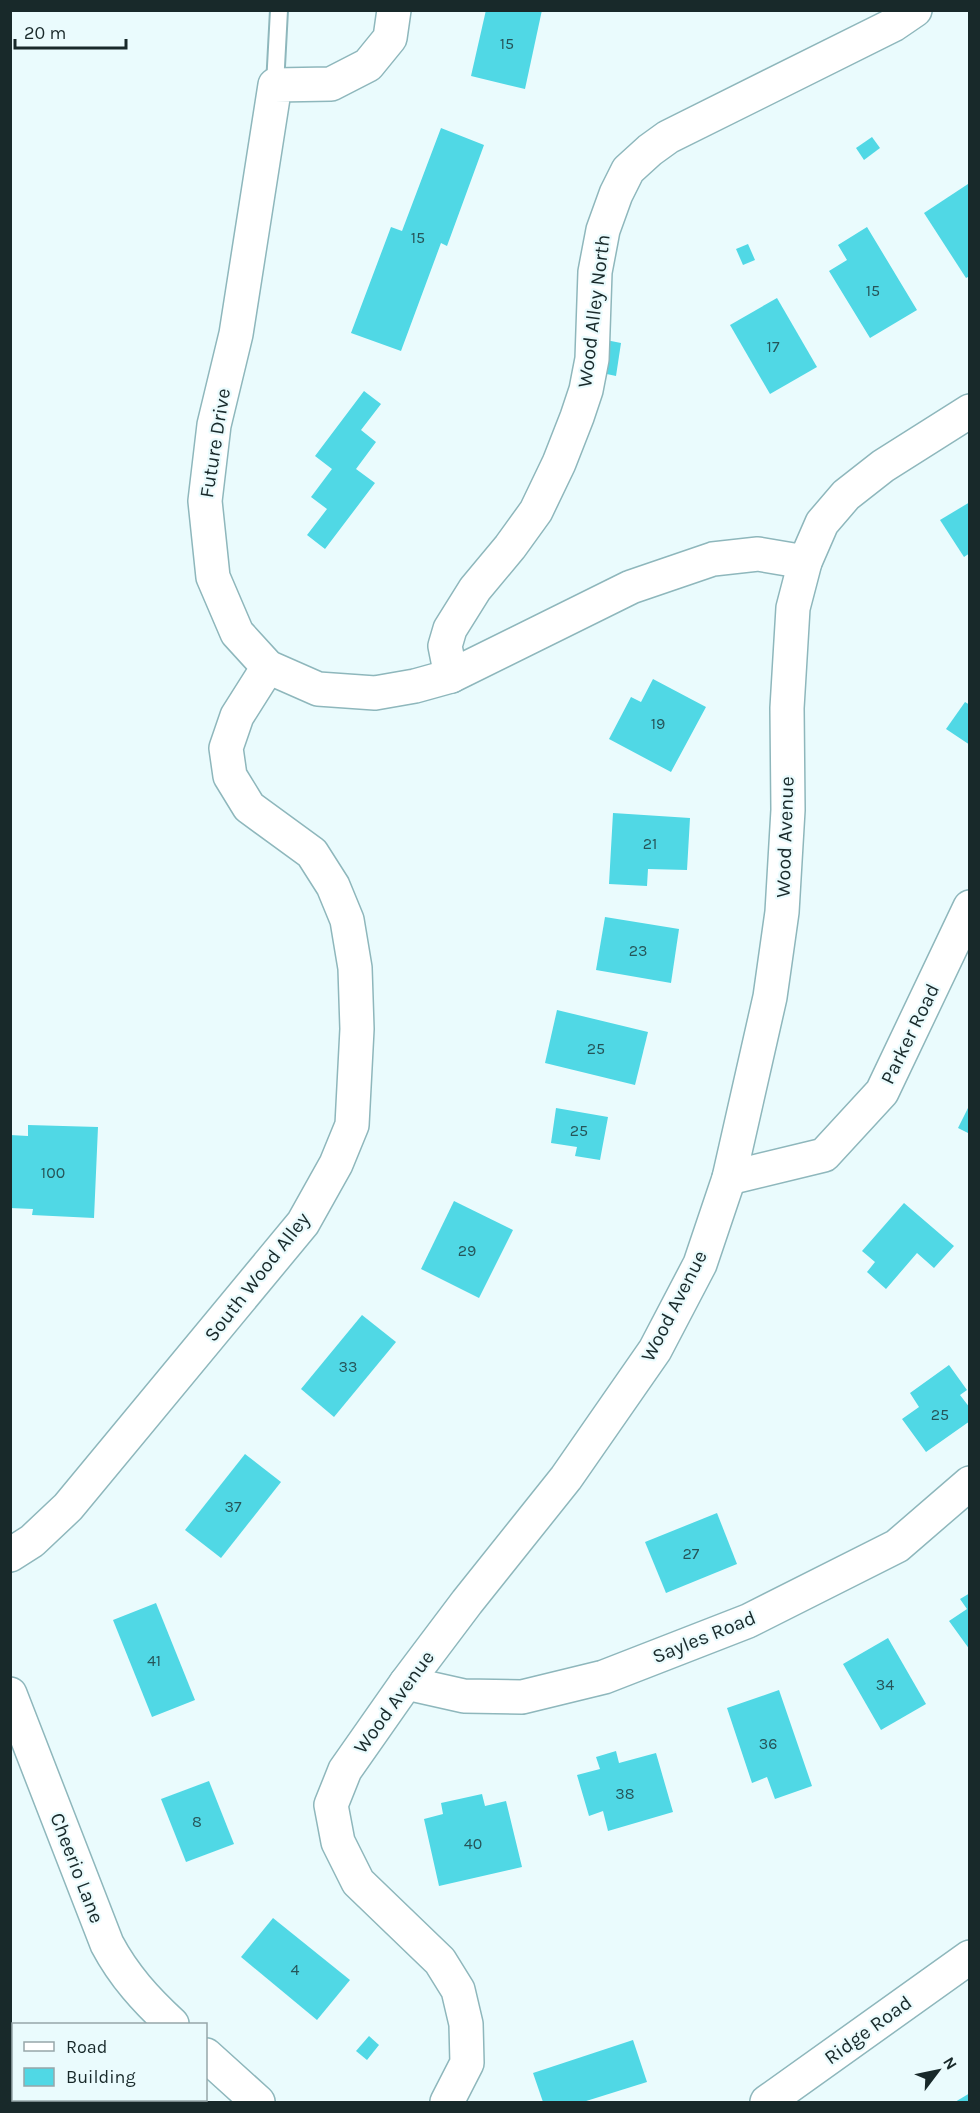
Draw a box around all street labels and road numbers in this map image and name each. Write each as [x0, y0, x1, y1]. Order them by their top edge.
street label: Wood Alley North [573, 233, 615, 389]
street label: Future Drive [195, 387, 235, 499]
street label: Wood Avenue [771, 776, 799, 898]
street label: Parker Road [876, 980, 944, 1088]
street label: South Wood Alley [199, 1208, 315, 1346]
street label: Wood Avenue [636, 1247, 712, 1365]
street label: Sayles Road [649, 1606, 759, 1668]
street label: Wood Avenue [349, 1646, 439, 1758]
street label: Cheerio Lane [45, 1810, 109, 1926]
street label: Ridge Road [820, 1991, 916, 2069]

